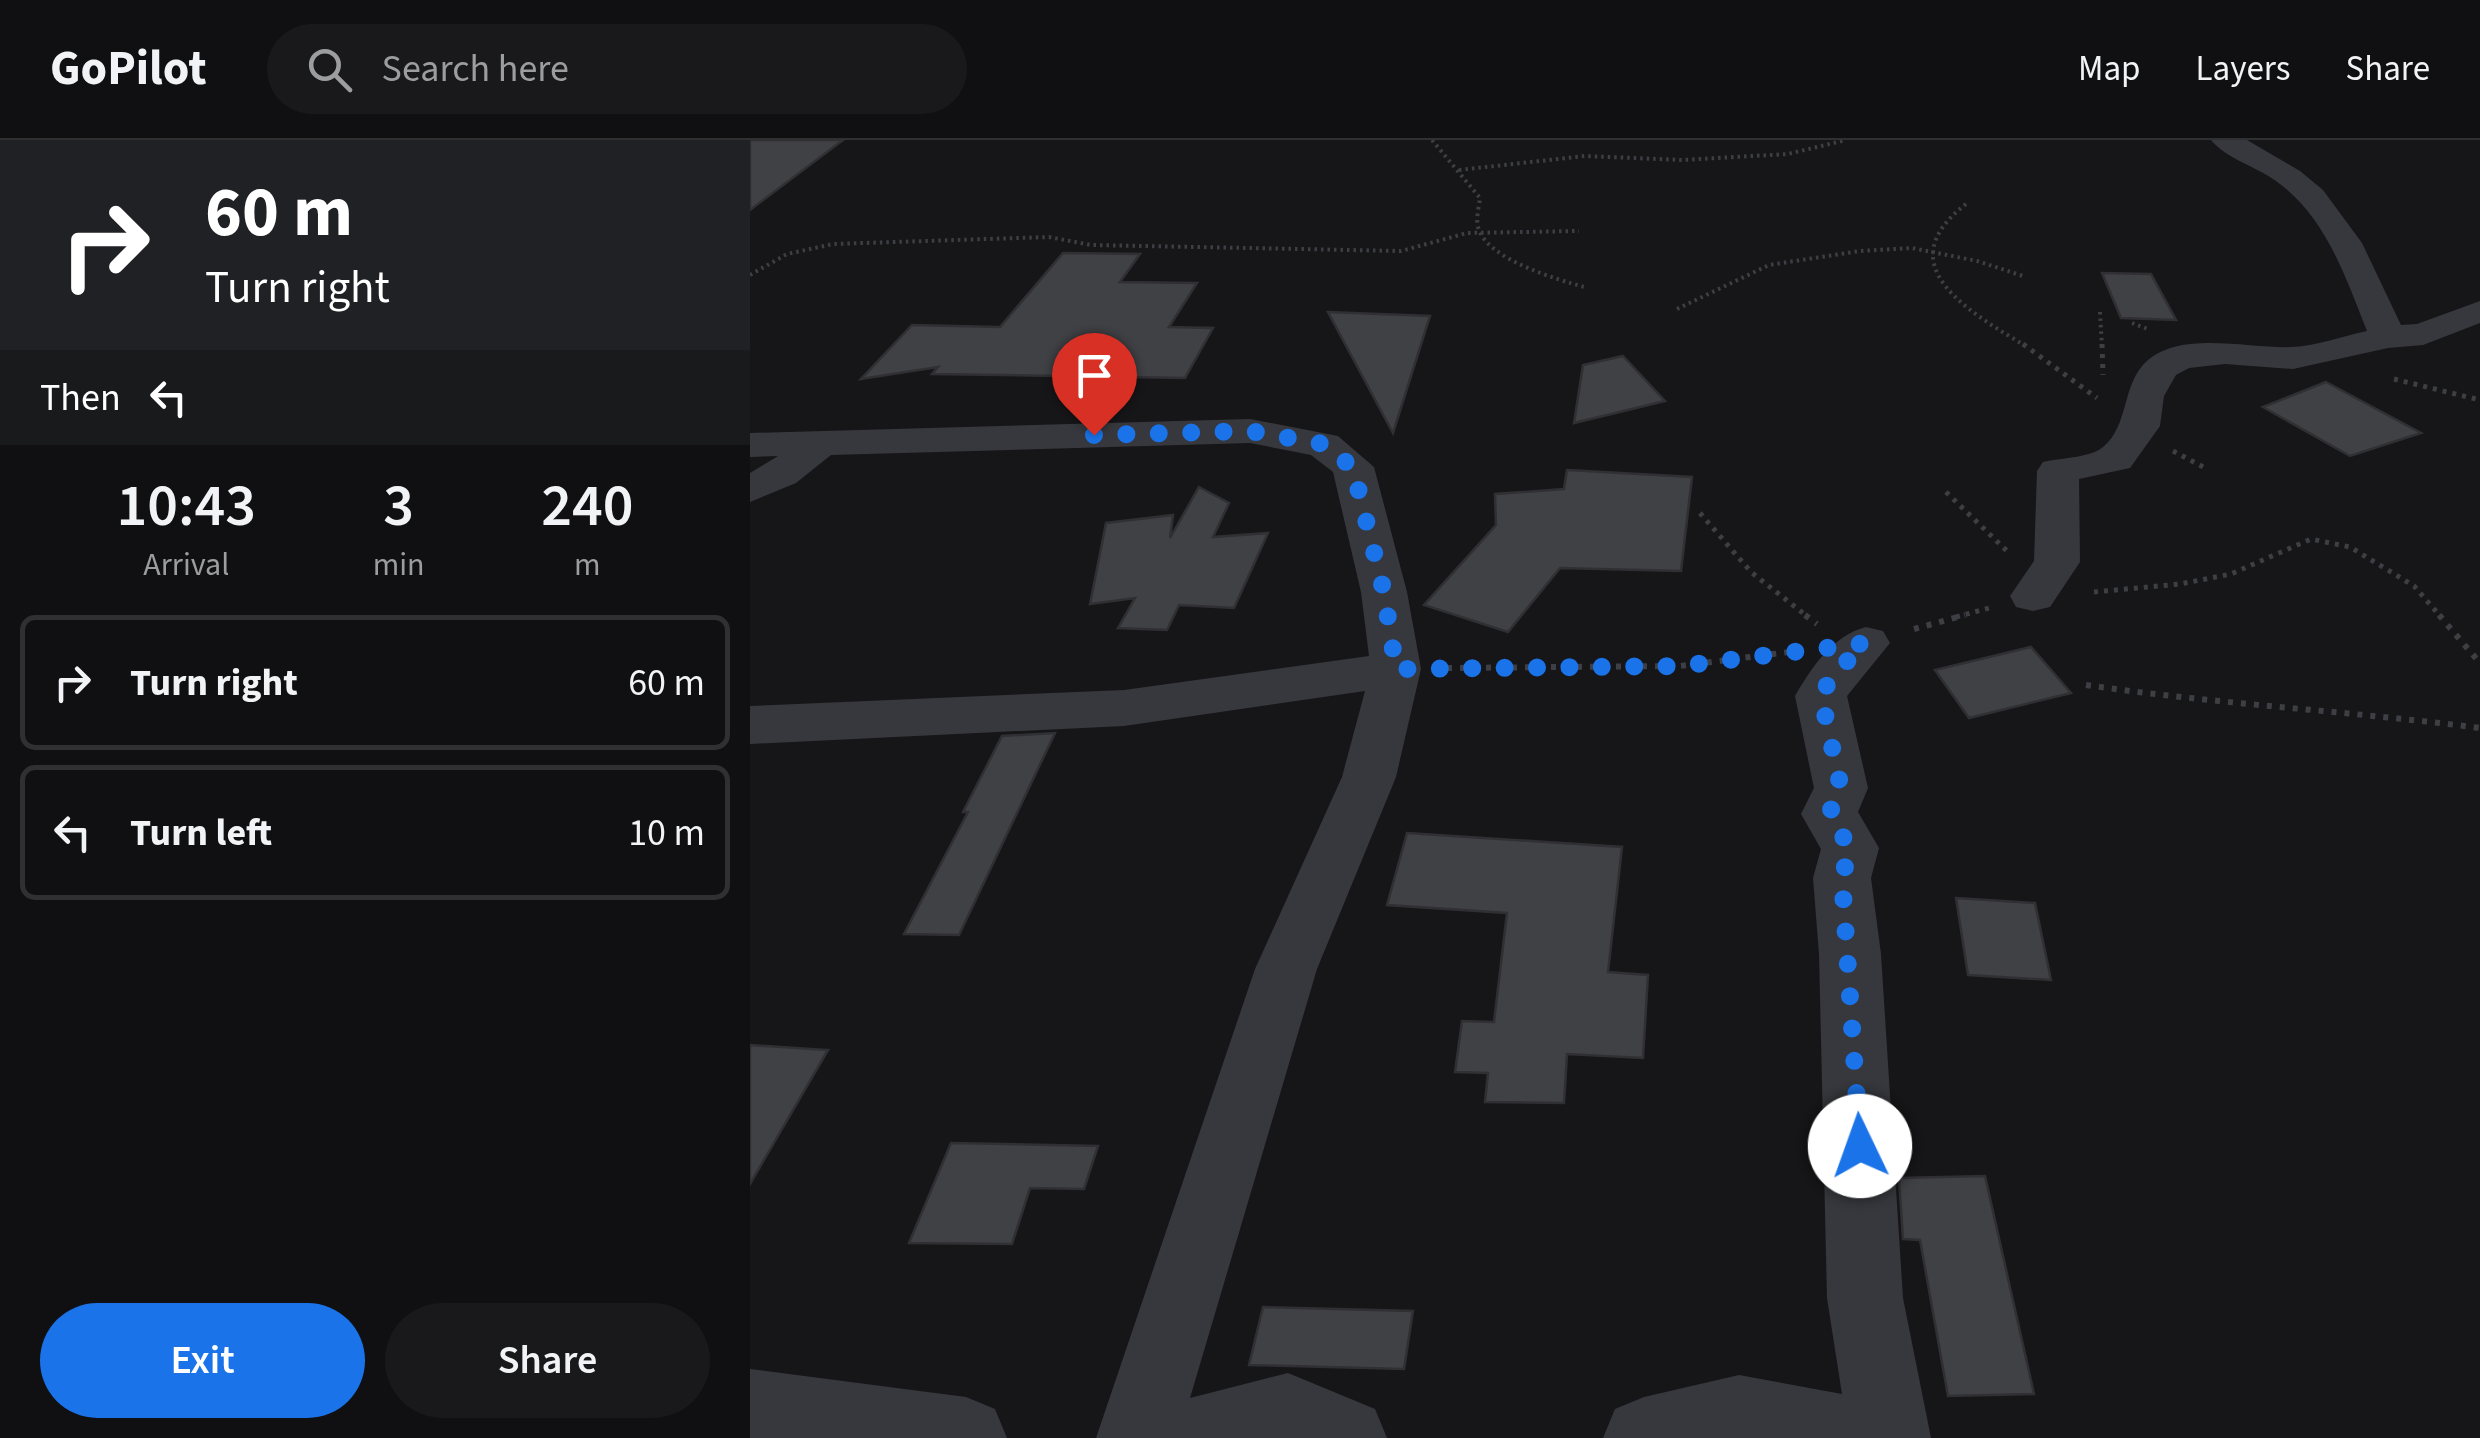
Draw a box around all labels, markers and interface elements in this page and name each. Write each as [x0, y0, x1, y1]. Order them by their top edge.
search box [267, 24, 967, 114]
text: GoPilot [50, 35, 207, 103]
icon: search [302, 42, 357, 97]
text: Search here [382, 42, 569, 96]
text: Map [2078, 44, 2141, 94]
text: Layers [2196, 44, 2290, 94]
text: Share [2345, 44, 2430, 94]
text: 60 m [205, 163, 353, 263]
icon: right [40, 180, 170, 310]
text: Turn right [205, 256, 390, 320]
pin [1052, 333, 1137, 436]
icon: arrive [1067, 348, 1122, 403]
icon: left [141, 370, 196, 425]
text: Then [40, 371, 121, 425]
text: 10:43 [117, 464, 256, 549]
text: 3 [383, 464, 414, 549]
text: 240 [541, 464, 633, 549]
text: Arrival [143, 542, 229, 588]
text: min [373, 542, 425, 588]
text: m [574, 542, 601, 588]
icon: right [45, 655, 100, 710]
text: Turn right [130, 656, 298, 710]
text: 60 m [628, 656, 705, 710]
icon: left [45, 805, 100, 860]
text: Turn left [130, 806, 272, 860]
text: 10 m [628, 806, 705, 860]
position arrow [1808, 1094, 1912, 1198]
button: Exit [40, 1303, 365, 1418]
button: Share [385, 1303, 710, 1418]

